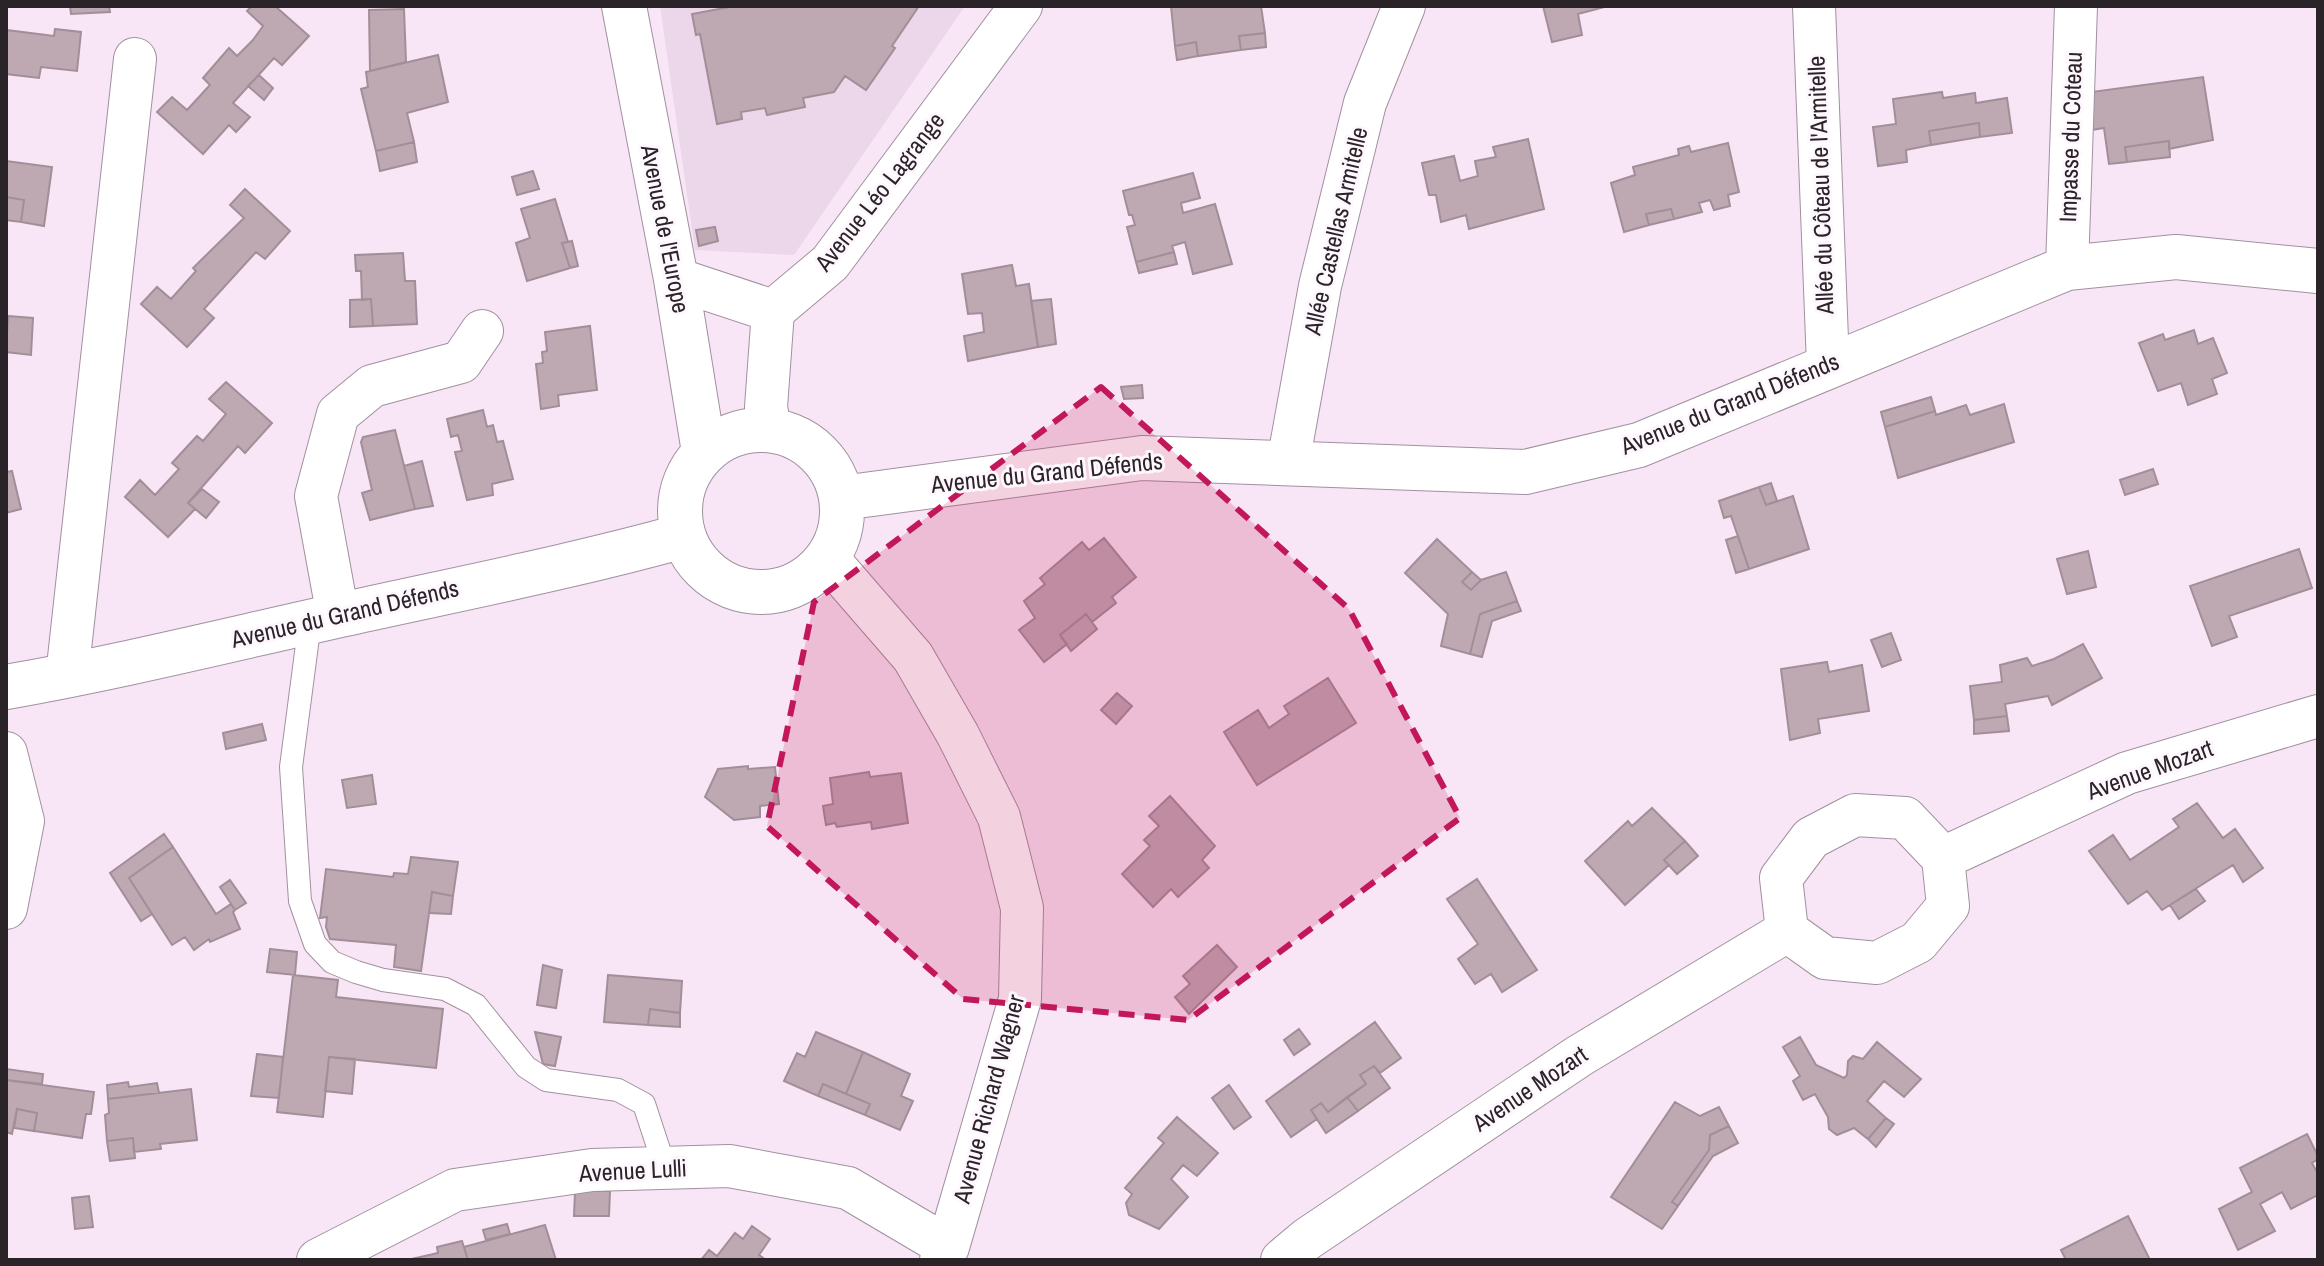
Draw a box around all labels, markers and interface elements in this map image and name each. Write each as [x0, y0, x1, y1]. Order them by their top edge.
street label: Impasse du Coteau [2051, 51, 2089, 223]
street label: Allée du Côteau de l'Armitelle [1799, 55, 1841, 316]
street label: Avenue Léo Lagrange [806, 105, 951, 278]
street label: Allée Castellas Armitelle [1295, 124, 1374, 339]
street label: Avenue de l'Europe [634, 141, 698, 316]
street label: Avenue du Grand Défends [1615, 345, 1844, 462]
street label: Avenue du Grand Défends [929, 444, 1164, 500]
street label: Avenue du Grand Défends [227, 571, 462, 655]
street label: Avenue Mozart [2081, 731, 2218, 807]
street label: Avenue Richard Wagner [945, 991, 1031, 1207]
street label: Avenue Mozart [1465, 1038, 1594, 1139]
street label: Avenue Lulli [577, 1151, 688, 1189]

